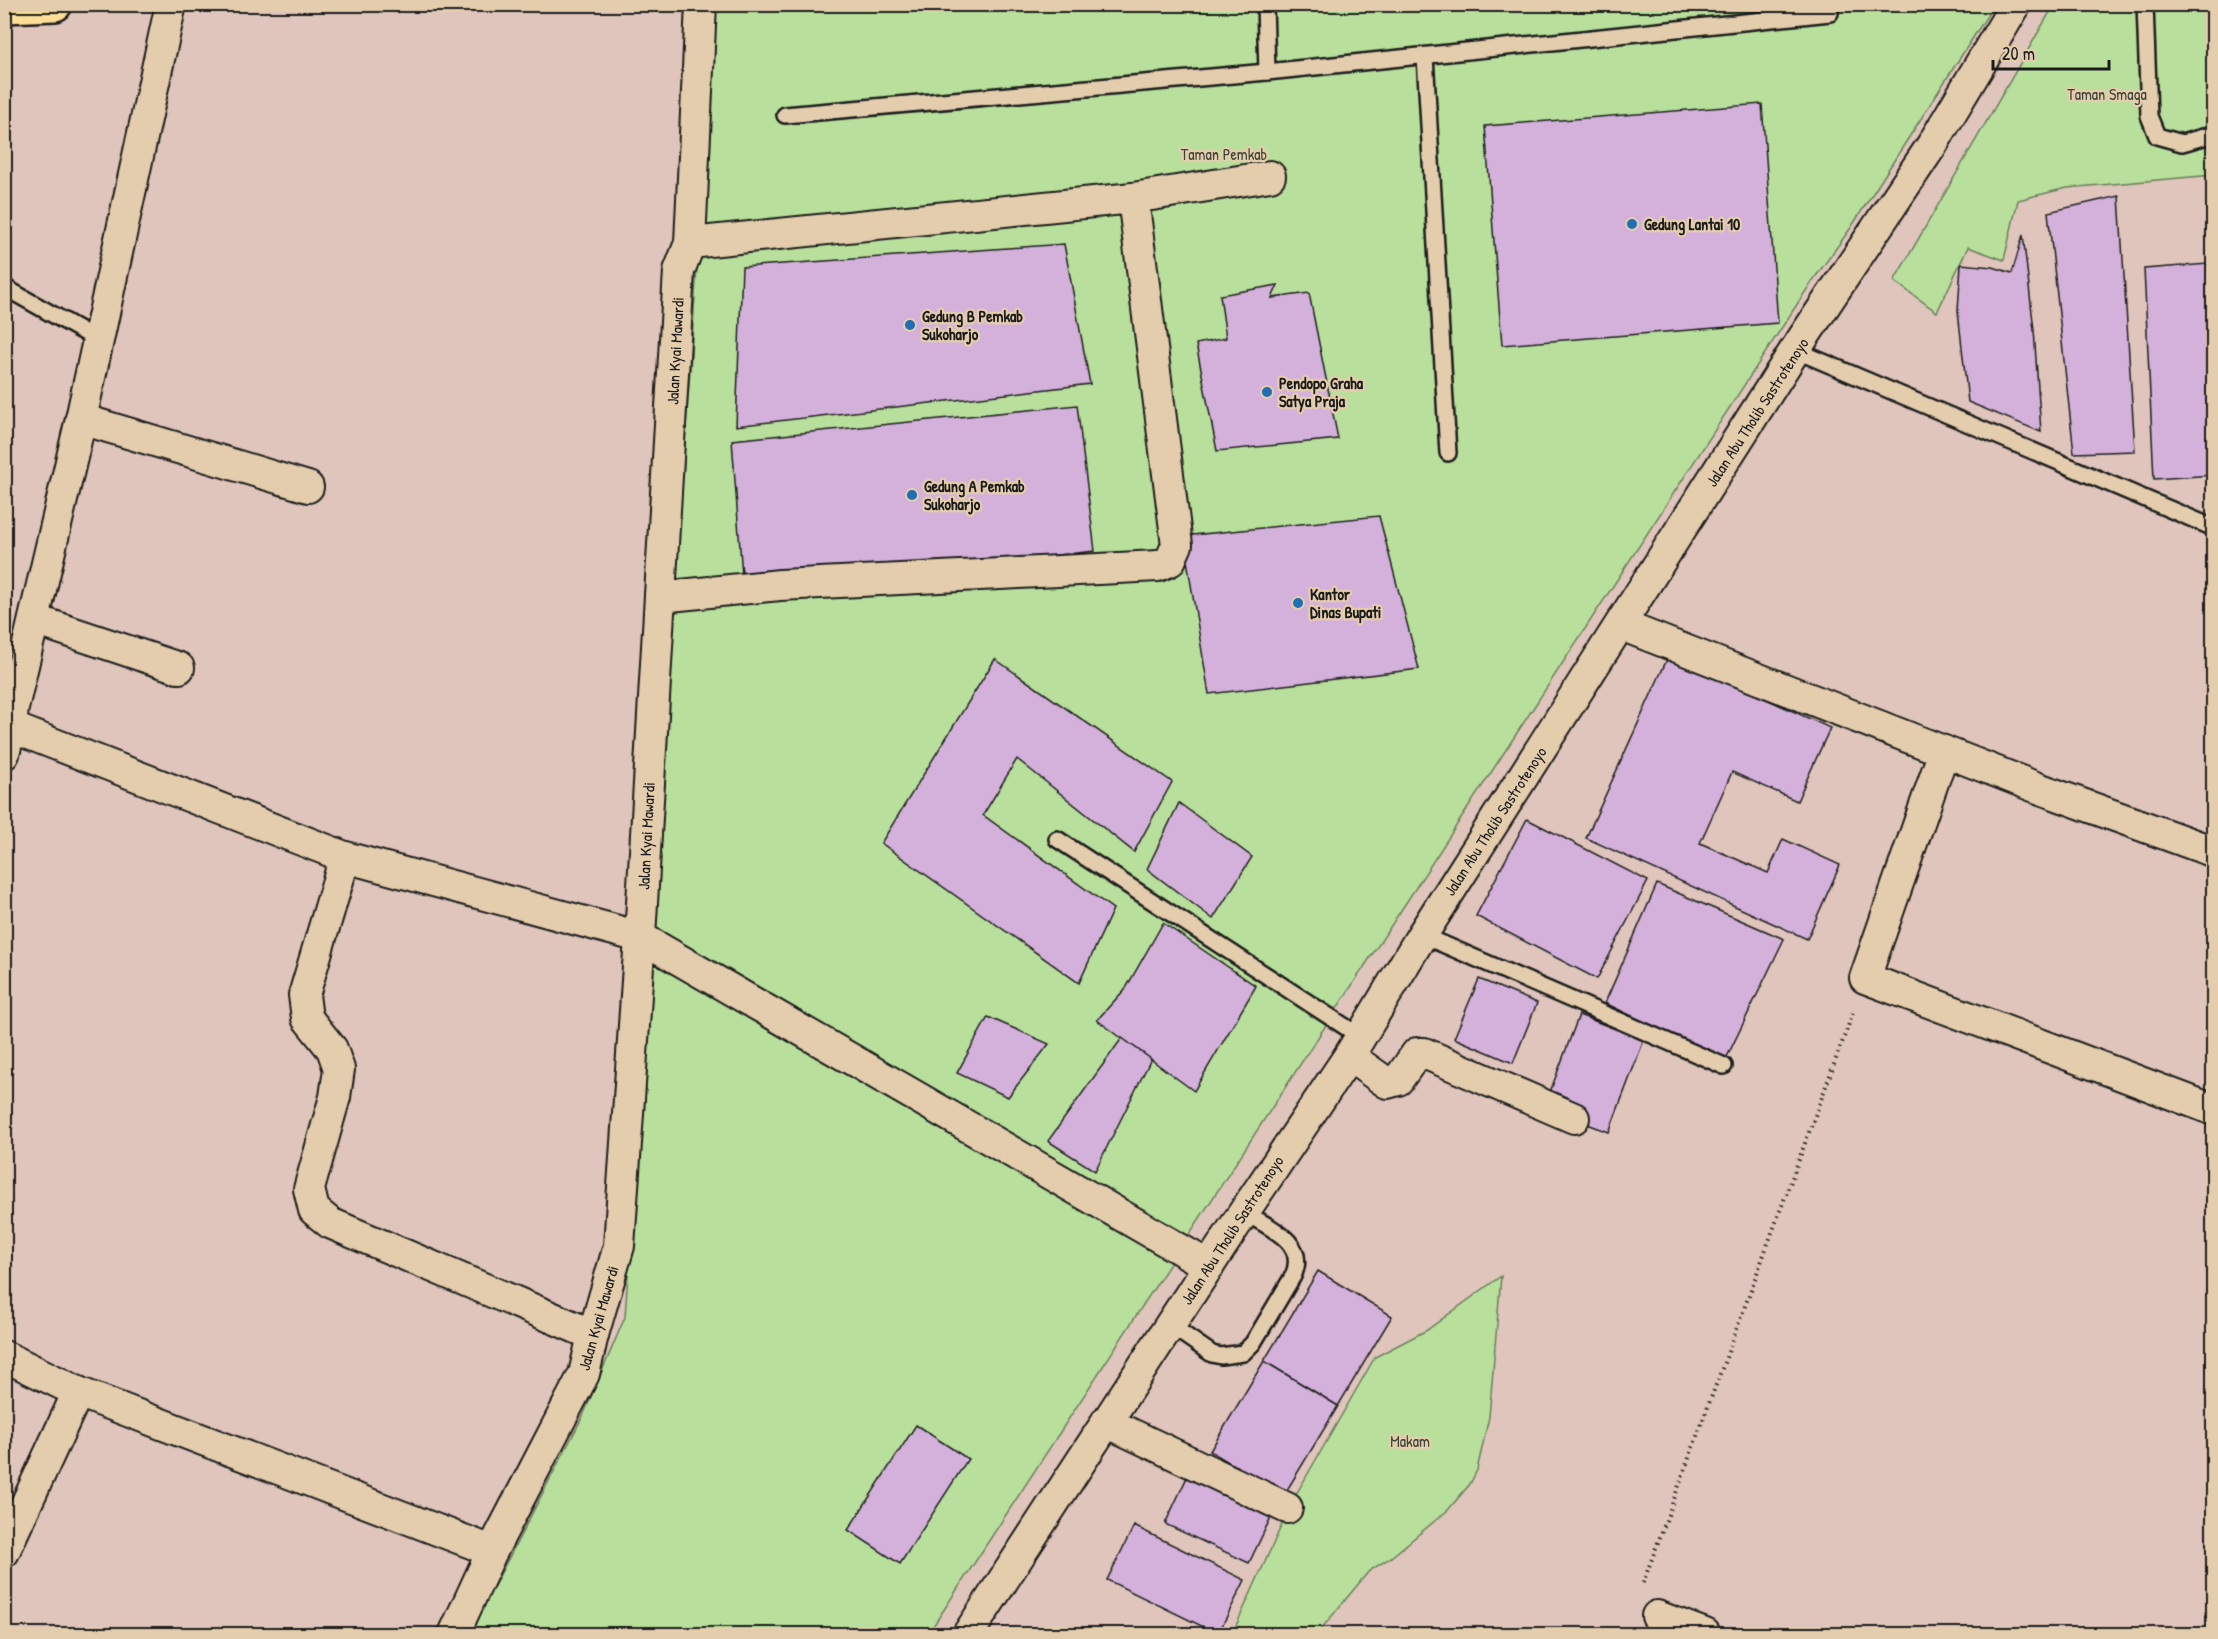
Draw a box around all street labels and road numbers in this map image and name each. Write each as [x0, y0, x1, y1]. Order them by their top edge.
street label: Jalan Kyai Mawardi [661, 297, 689, 405]
street label: Jalan Abu Tholib Sastrotenoyo [1701, 333, 1814, 491]
street label: Jalan Abu Tholib Sastrotenoyo [1439, 742, 1552, 900]
street label: Jalan Kyai Mawardi [632, 782, 660, 890]
street label: Jalan Abu Tholib Sastrotenoyo [1176, 1151, 1289, 1309]
street label: Jalan Kyai Mawardi [573, 1263, 623, 1373]

